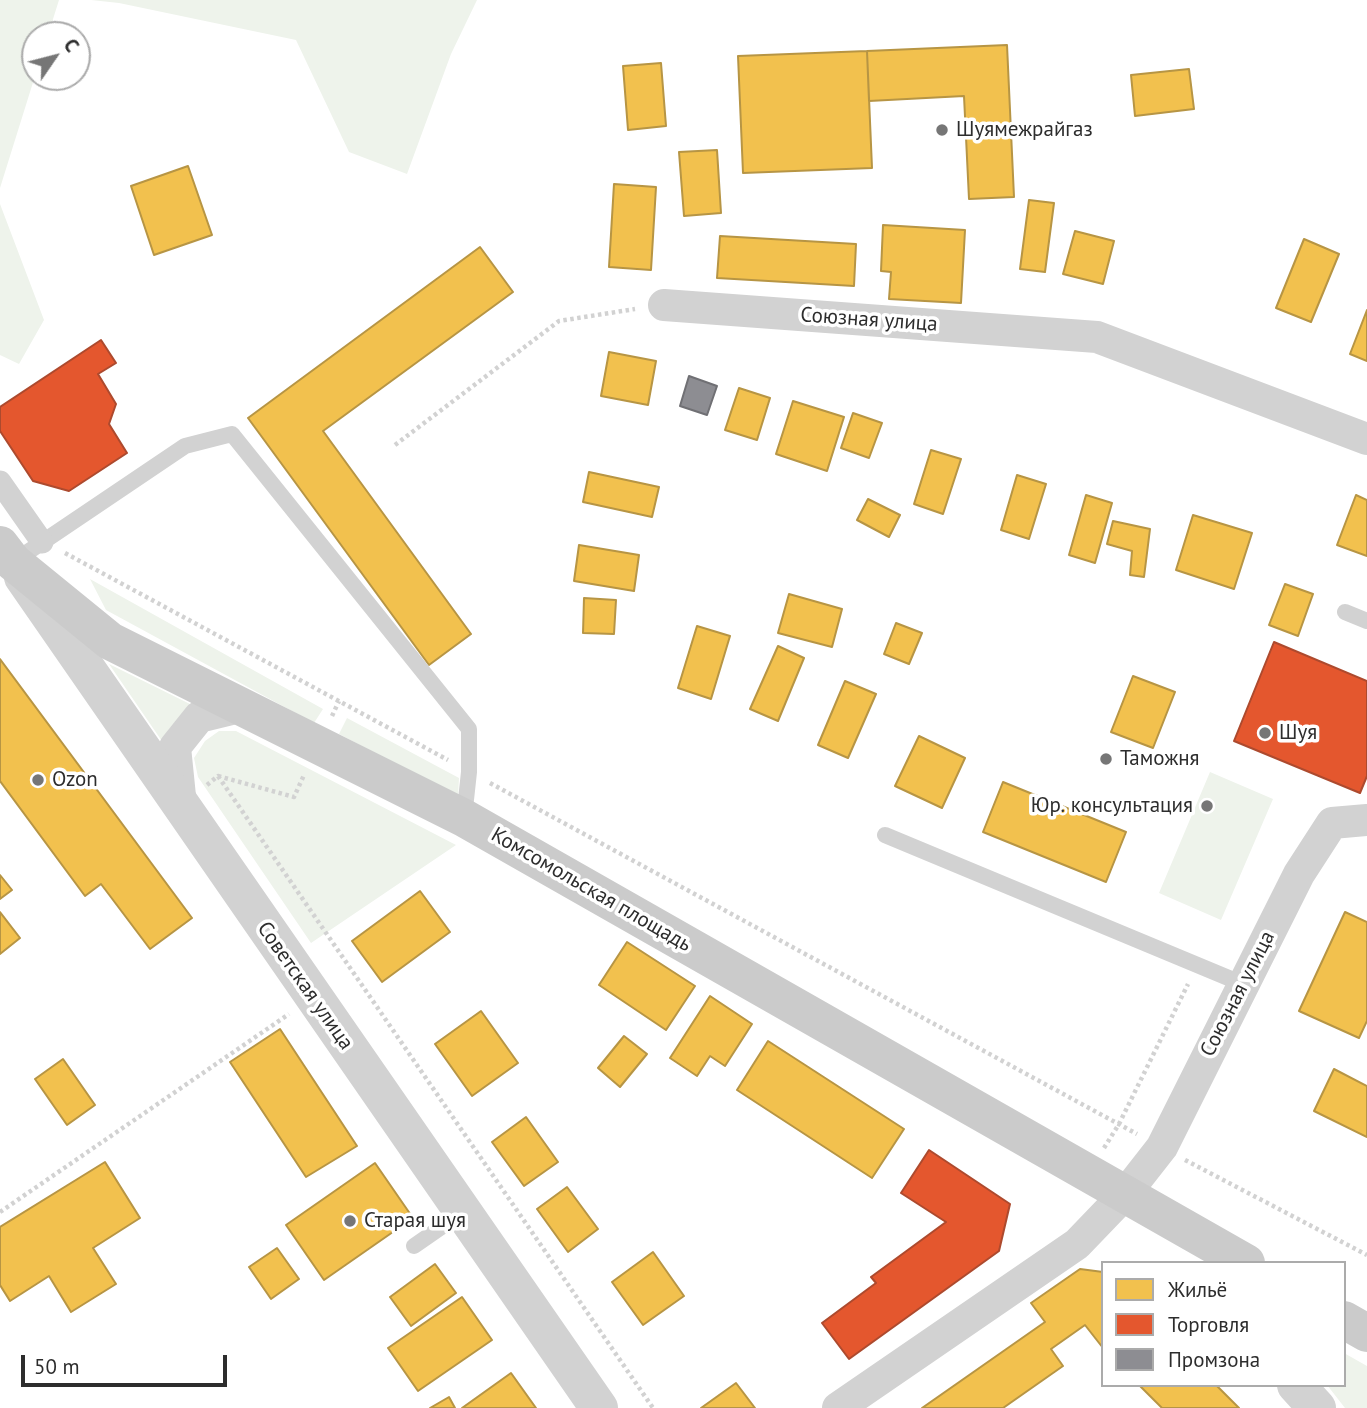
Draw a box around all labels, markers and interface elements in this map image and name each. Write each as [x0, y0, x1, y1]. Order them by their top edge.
north arrow [21, 21, 91, 91]
text: С [59, 34, 84, 56]
place label: Шуямежрайгаз [956, 117, 1093, 143]
marker: Шуямежрайгаз [934, 122, 950, 138]
street label: Союзная улица [799, 303, 939, 337]
place label: Шуя [1279, 720, 1317, 746]
marker: Шуя [1257, 725, 1273, 741]
place label: Таможня [1120, 746, 1200, 772]
marker: Таможня [1098, 751, 1114, 767]
place label: Ozon [52, 767, 98, 793]
marker: Ozon [30, 772, 46, 788]
place label: Юр. консультация [1031, 793, 1193, 819]
marker: Юр. консультация [1199, 798, 1215, 814]
street label: Комсомольская площадь [486, 822, 696, 958]
street label: Советская улица [251, 917, 359, 1055]
street label: Союзная улица [1196, 927, 1280, 1061]
place label: Старая шуя [364, 1208, 466, 1234]
marker: Старая шуя [342, 1213, 358, 1229]
legend [1101, 1261, 1346, 1387]
text: Жильё [1168, 1276, 1227, 1303]
text: Торговля [1168, 1311, 1249, 1338]
scale bar [24, 1342, 231, 1386]
text: Промзона [1168, 1346, 1260, 1373]
text: 50 m [34, 1353, 80, 1380]

